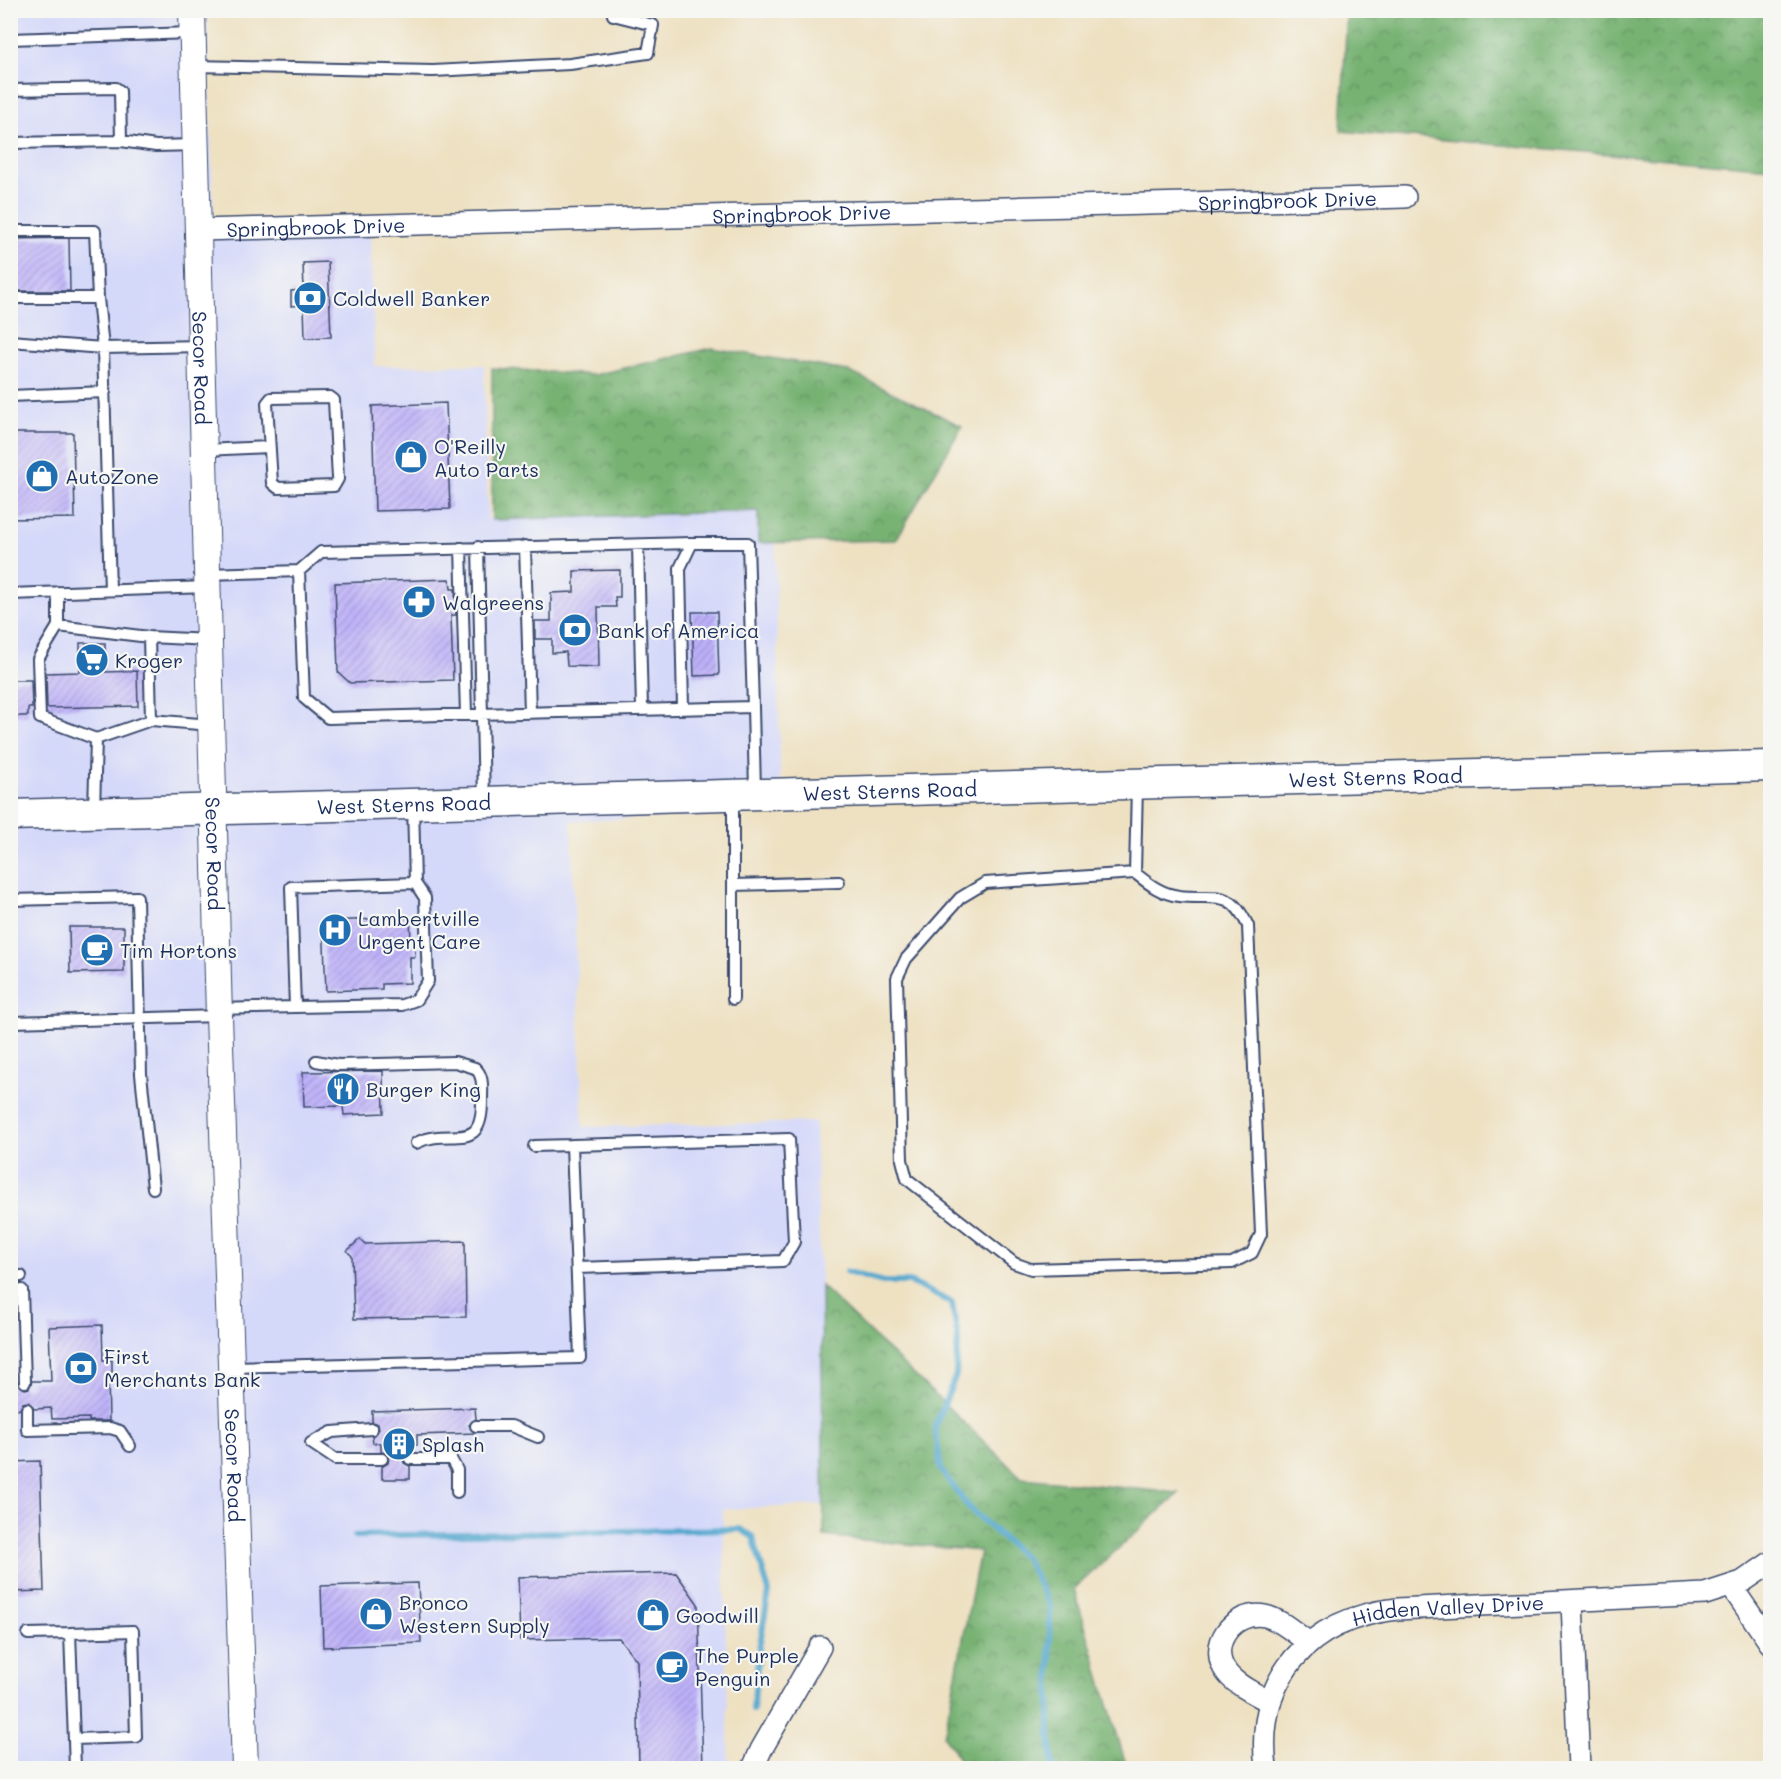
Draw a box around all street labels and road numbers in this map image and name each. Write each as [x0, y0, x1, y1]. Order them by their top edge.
street label: Springbrook Drive [1198, 185, 1377, 216]
street label: Springbrook Drive [712, 198, 892, 229]
street label: Springbrook Drive [226, 211, 406, 242]
street label: Secor Road [187, 311, 216, 425]
street label: West Sterns Road [1288, 762, 1463, 792]
street label: West Sterns Road [802, 775, 977, 806]
street label: West Sterns Road [316, 789, 491, 819]
street label: Secor Road [200, 797, 229, 911]
street label: Secor Road [220, 1408, 249, 1523]
street label: Hidden Valley Drive [1348, 1589, 1545, 1631]

